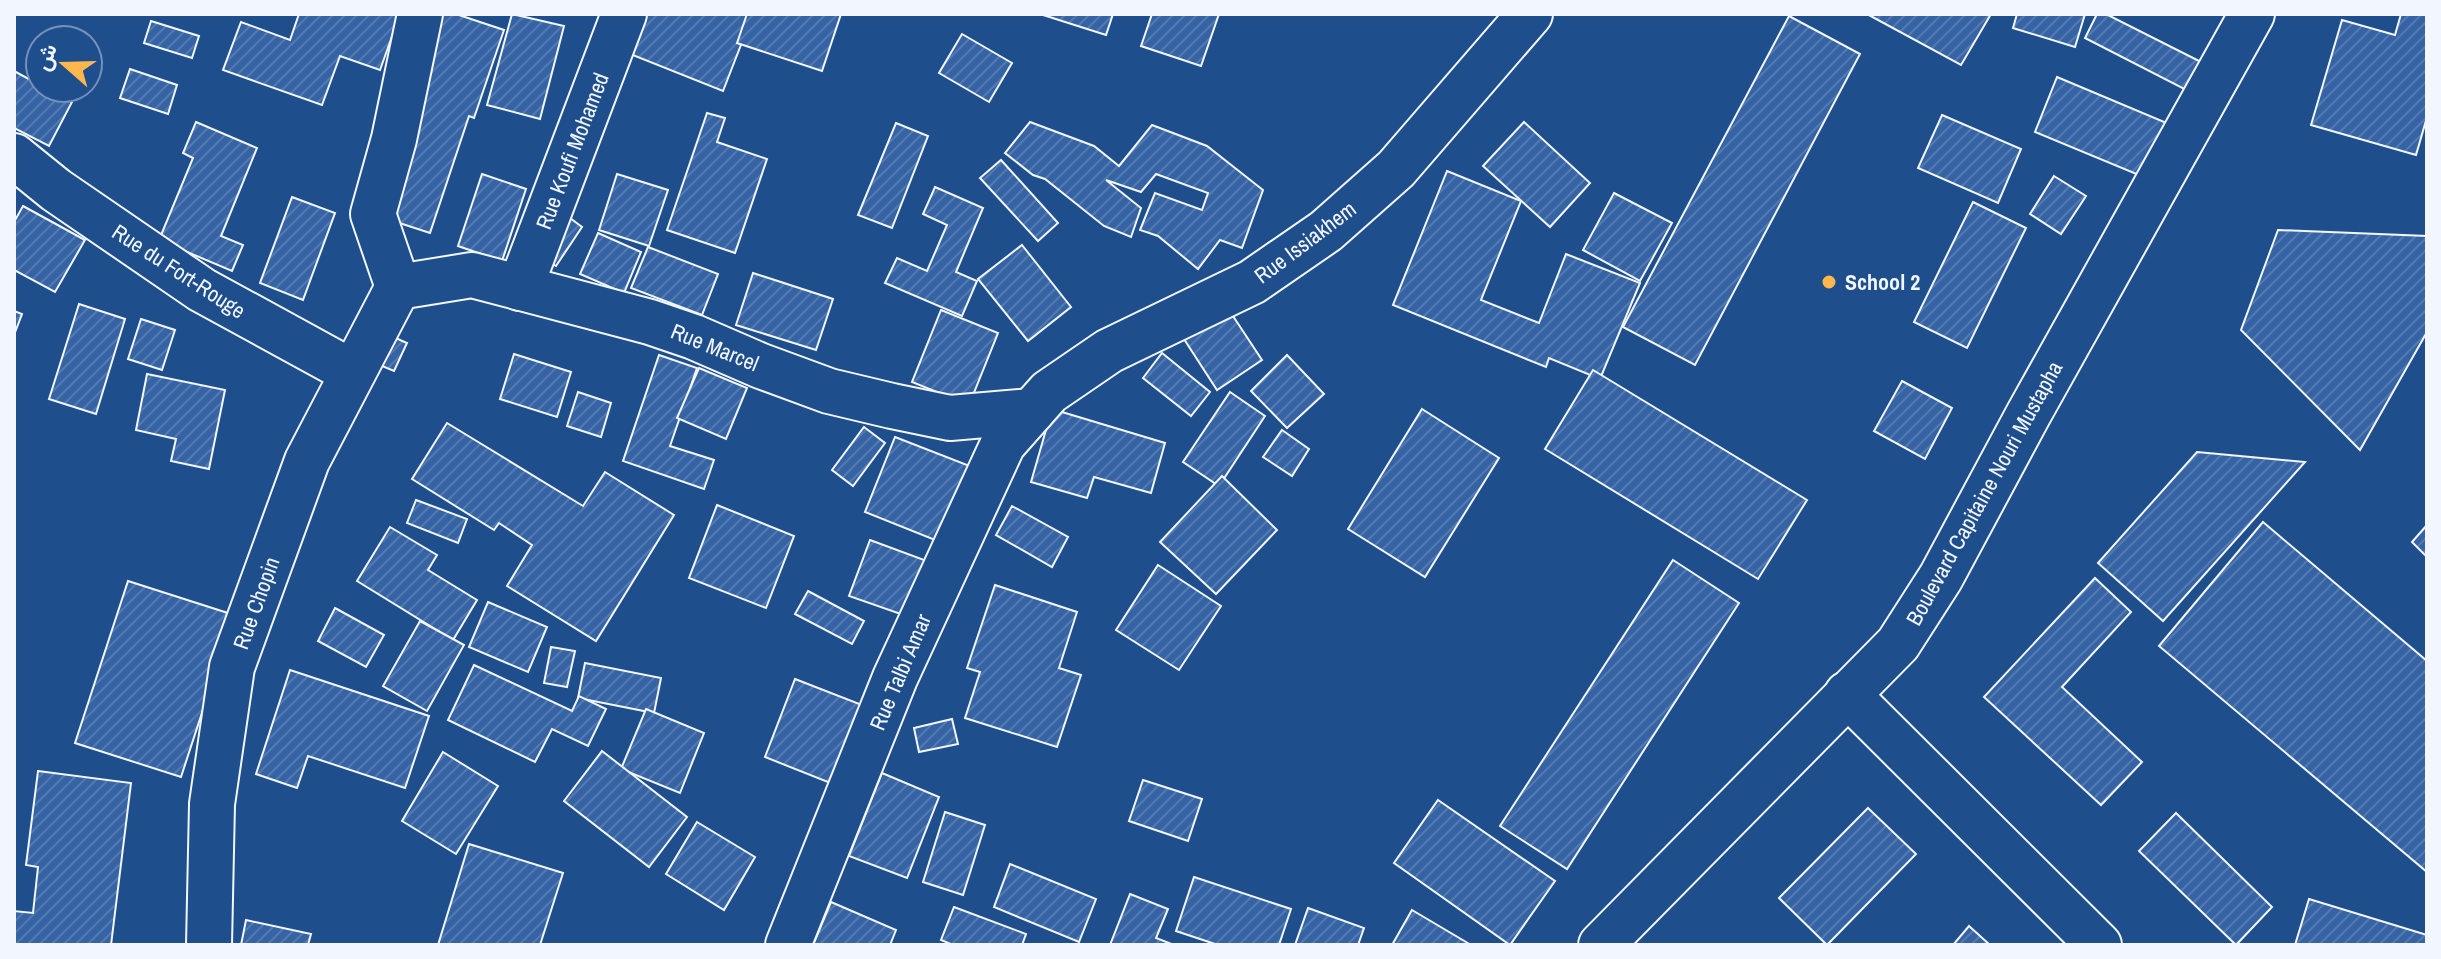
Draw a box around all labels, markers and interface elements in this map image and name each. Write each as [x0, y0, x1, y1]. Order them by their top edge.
north arrow [24, 24, 104, 104]
text: ش [27, 40, 64, 75]
street label: Rue Koufi Mohamed [528, 68, 616, 234]
street label: Rue Issiakhem [1248, 194, 1362, 290]
street label: Rue du Fort-Rouge [106, 217, 252, 325]
place label: School 2 [1845, 267, 1920, 297]
marker: School 2 [1820, 273, 1838, 291]
street label: Rue Marcel [667, 316, 763, 378]
street label: Boulevard Capitaine Nouri Mustapha [1899, 355, 2069, 631]
street label: Rue Chopin [225, 553, 287, 653]
street label: Rue Talbi Amar [862, 609, 938, 735]

